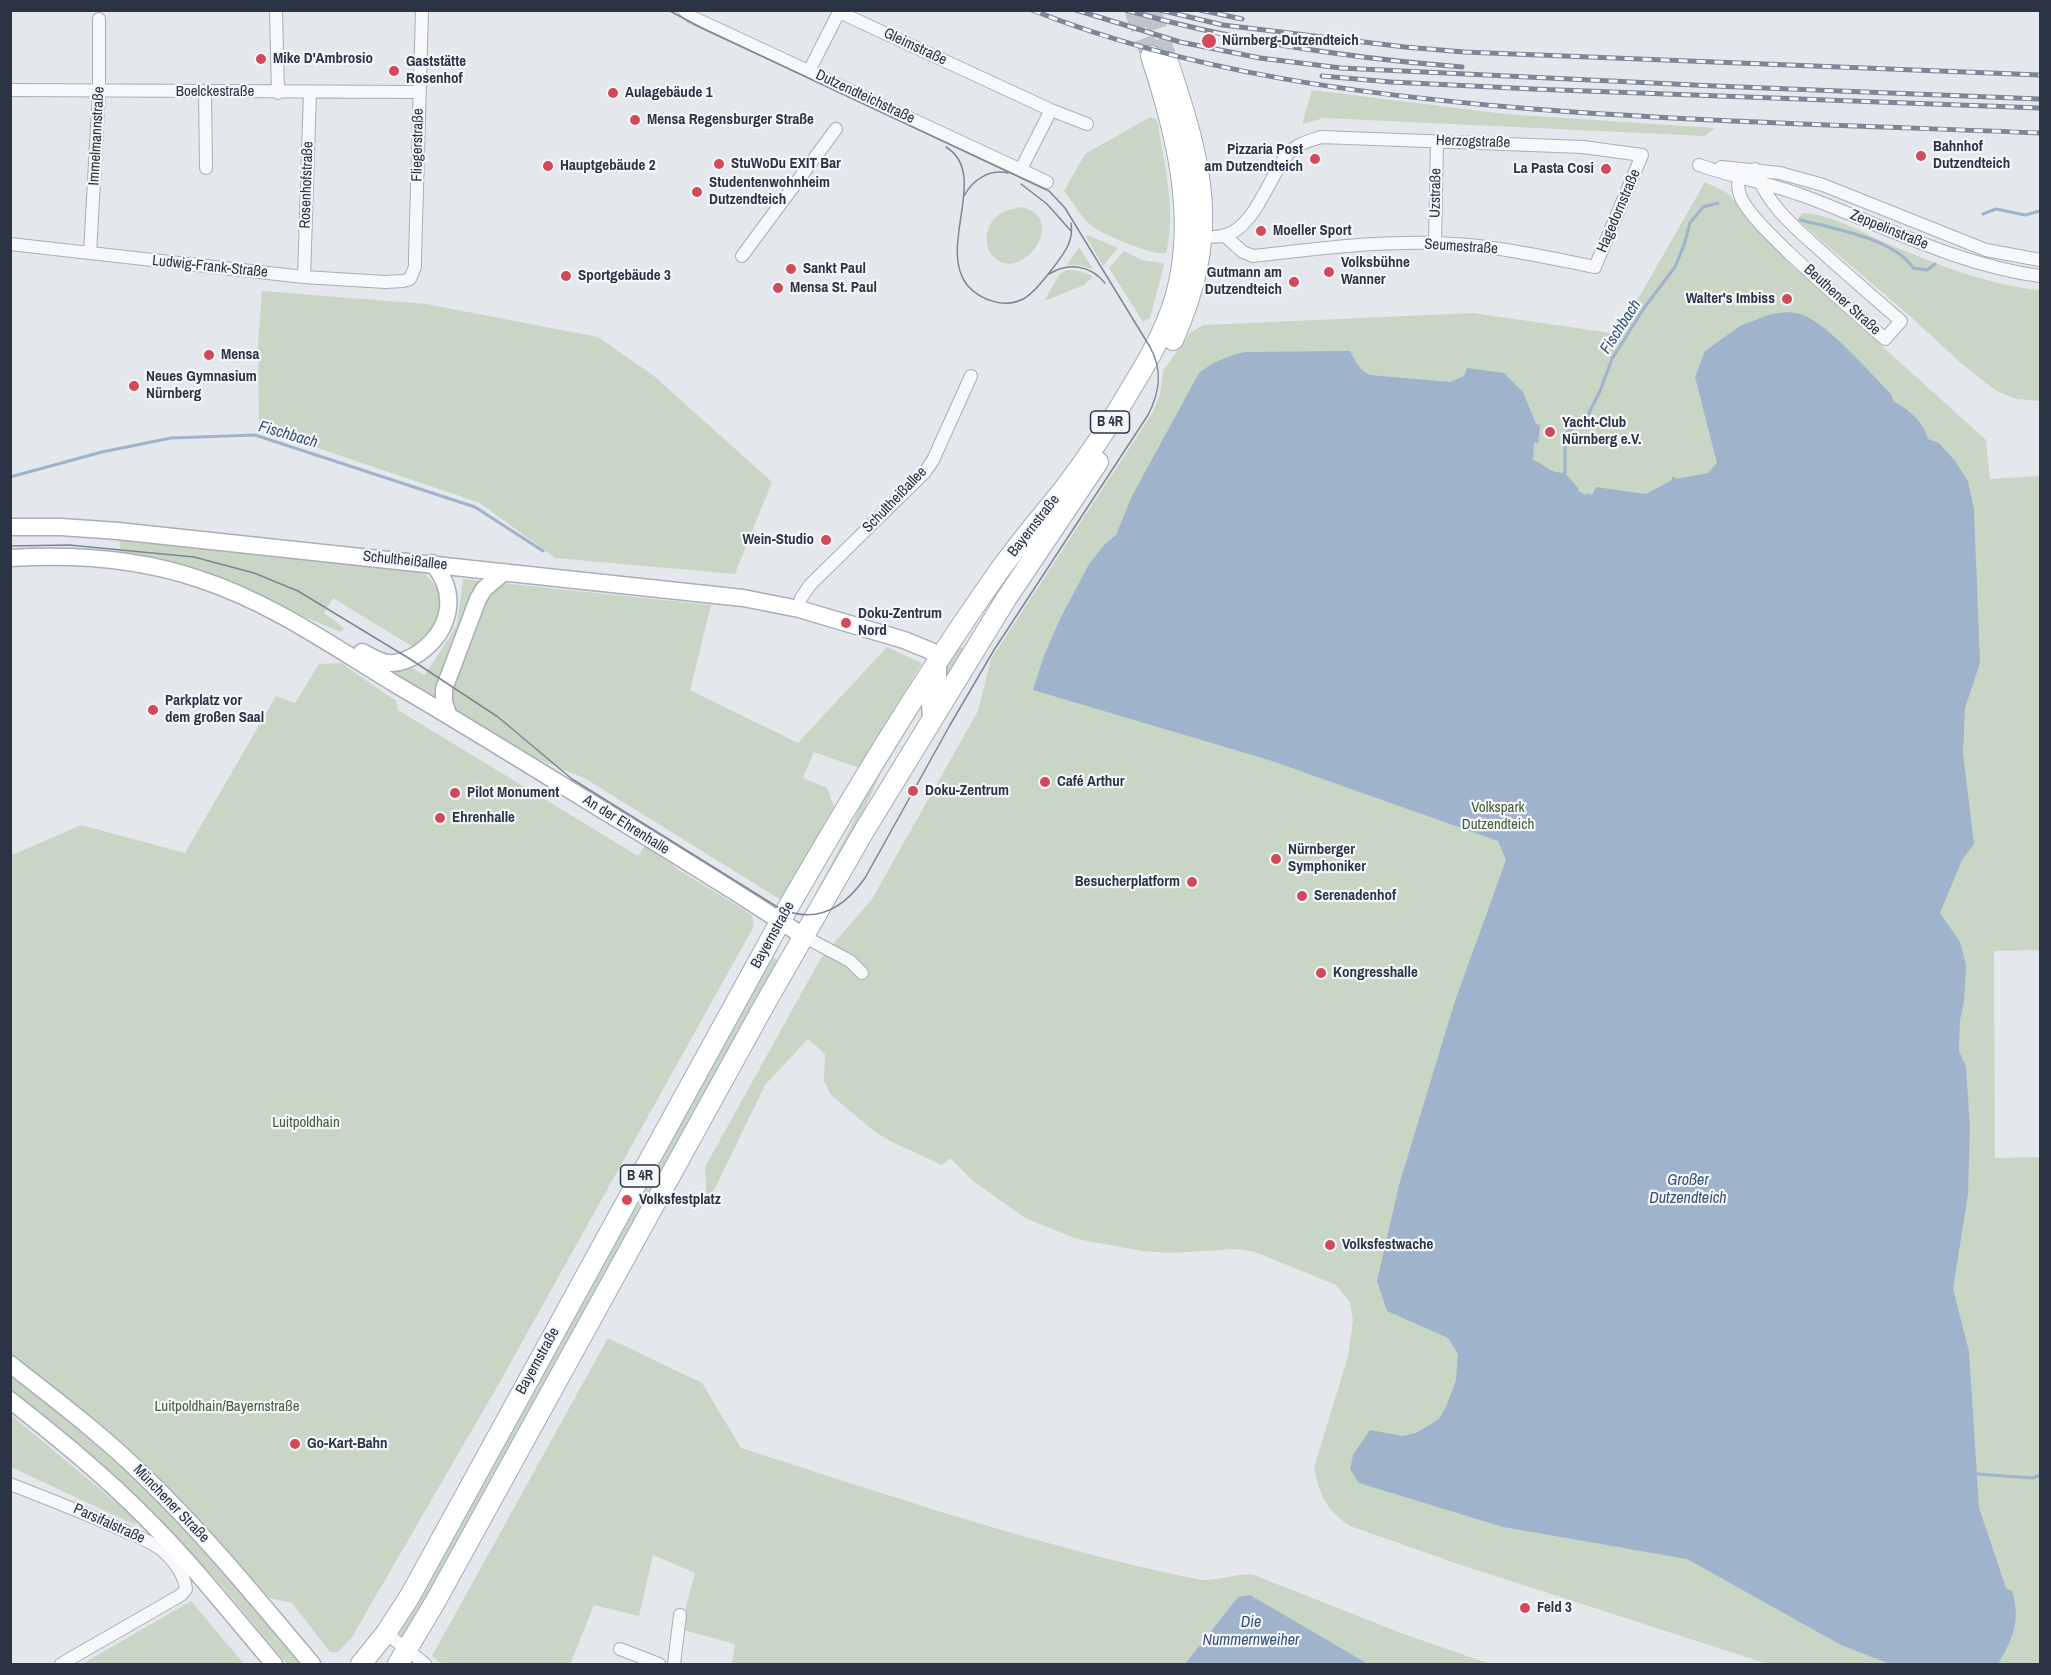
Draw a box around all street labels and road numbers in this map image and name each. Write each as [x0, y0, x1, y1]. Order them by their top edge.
street label: Gleimstraße [881, 25, 949, 69]
street label: Dutzendteichstraße [813, 66, 917, 128]
street label: Boelckestraße [176, 83, 254, 101]
street label: Immelmannstraße [85, 86, 109, 186]
street label: Fliegerstraße [408, 108, 428, 182]
street label: Herzogstraße [1435, 132, 1511, 152]
street label: Rosenhofstraße [296, 141, 318, 229]
street label: Hagedornstraße [1593, 167, 1645, 255]
street label: Uzstraße [1427, 168, 1445, 218]
street label: Zeppelinstraße [1847, 206, 1931, 254]
street label: Seumestraße [1424, 235, 1498, 259]
street label: Ludwig-Frank-Straße [151, 252, 269, 282]
street label: Beuthener Straße [1800, 261, 1884, 339]
road number: B 4R [1090, 411, 1130, 433]
street label: Schultheißallee [859, 463, 931, 537]
street label: Bayernstraße [1004, 491, 1064, 561]
street label: Schultheißallee [362, 548, 448, 574]
street label: An der Ehrenhalle [579, 791, 673, 859]
street label: Bayernstraße [747, 898, 799, 972]
road number: B 4R [620, 1165, 660, 1187]
street label: Bayernstraße [512, 1324, 564, 1398]
street label: Münchener Straße [129, 1461, 213, 1547]
street label: Parsifalstraße [70, 1500, 148, 1548]

